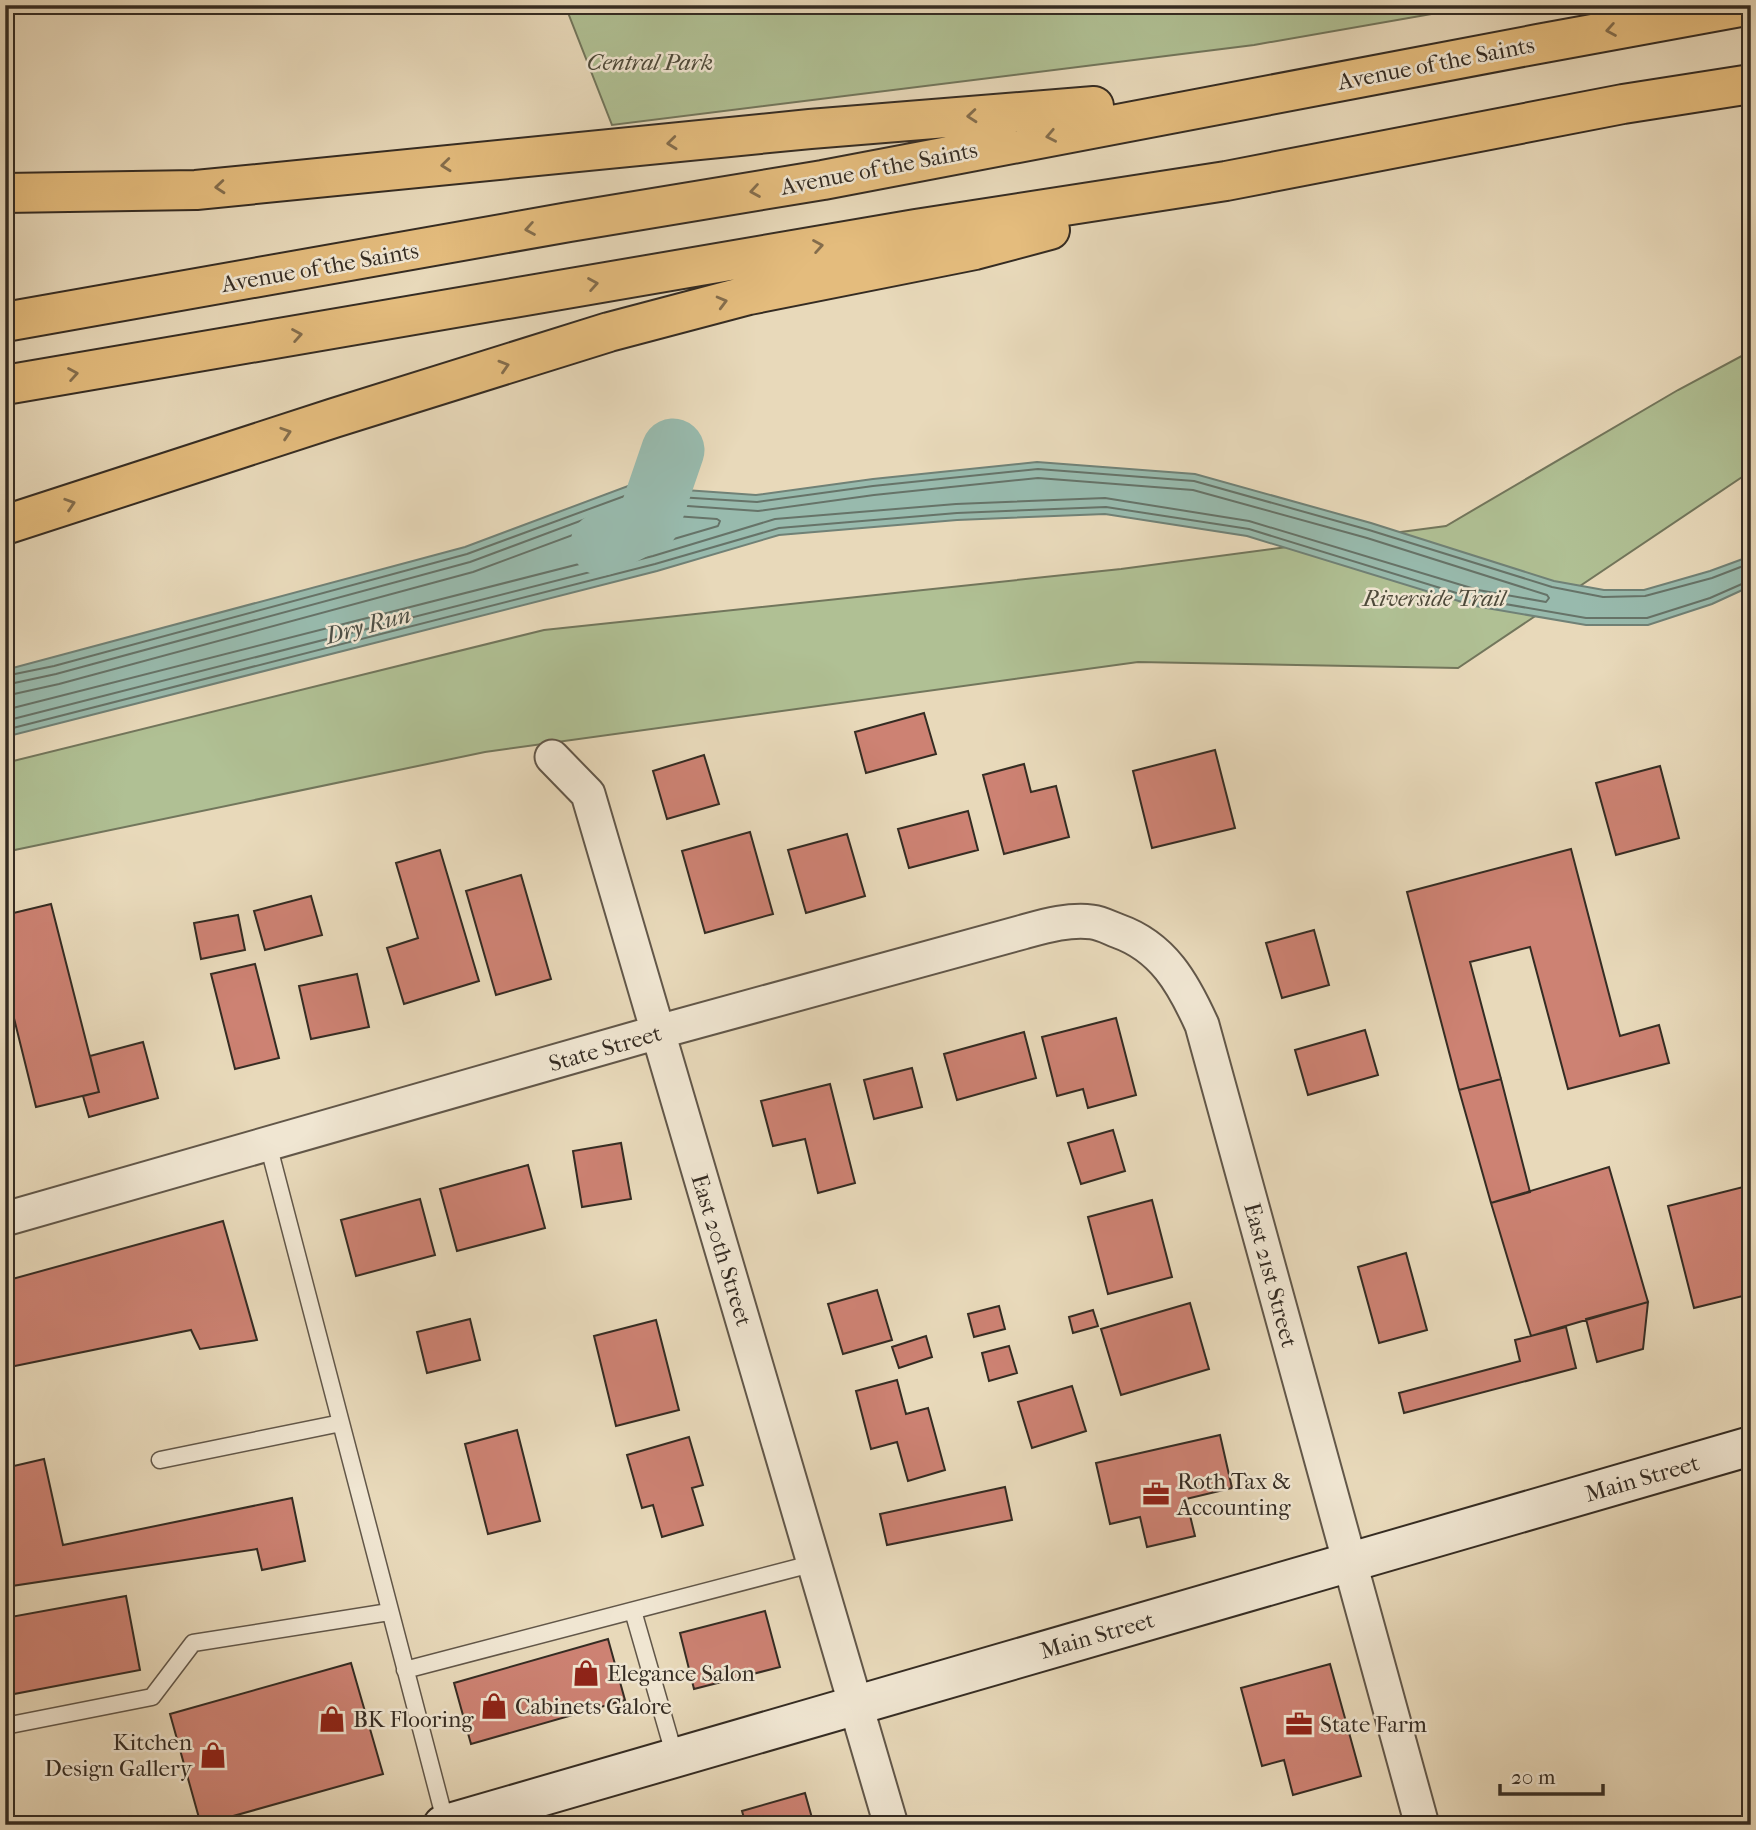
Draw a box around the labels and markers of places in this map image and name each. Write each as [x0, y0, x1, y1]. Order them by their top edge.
place label: Roth Tax & Accounting [1176, 1468, 1291, 1521]
office icon: Roth Tax & Accounting [1141, 1479, 1171, 1509]
shop icon: Elegance Salon [571, 1658, 601, 1688]
place label: Elegance Salon [607, 1660, 755, 1687]
shop icon: Cabinets Galore [479, 1691, 509, 1721]
place label: Cabinets Galore [515, 1693, 672, 1720]
shop icon: BK Flooring [317, 1704, 347, 1734]
place label: BK Flooring [353, 1706, 474, 1733]
office icon: State Farm [1284, 1709, 1314, 1739]
place label: State Farm [1320, 1711, 1427, 1738]
place label: Kitchen Design Gallery [44, 1729, 193, 1782]
shop icon: Kitchen Design Gallery [198, 1740, 228, 1770]

